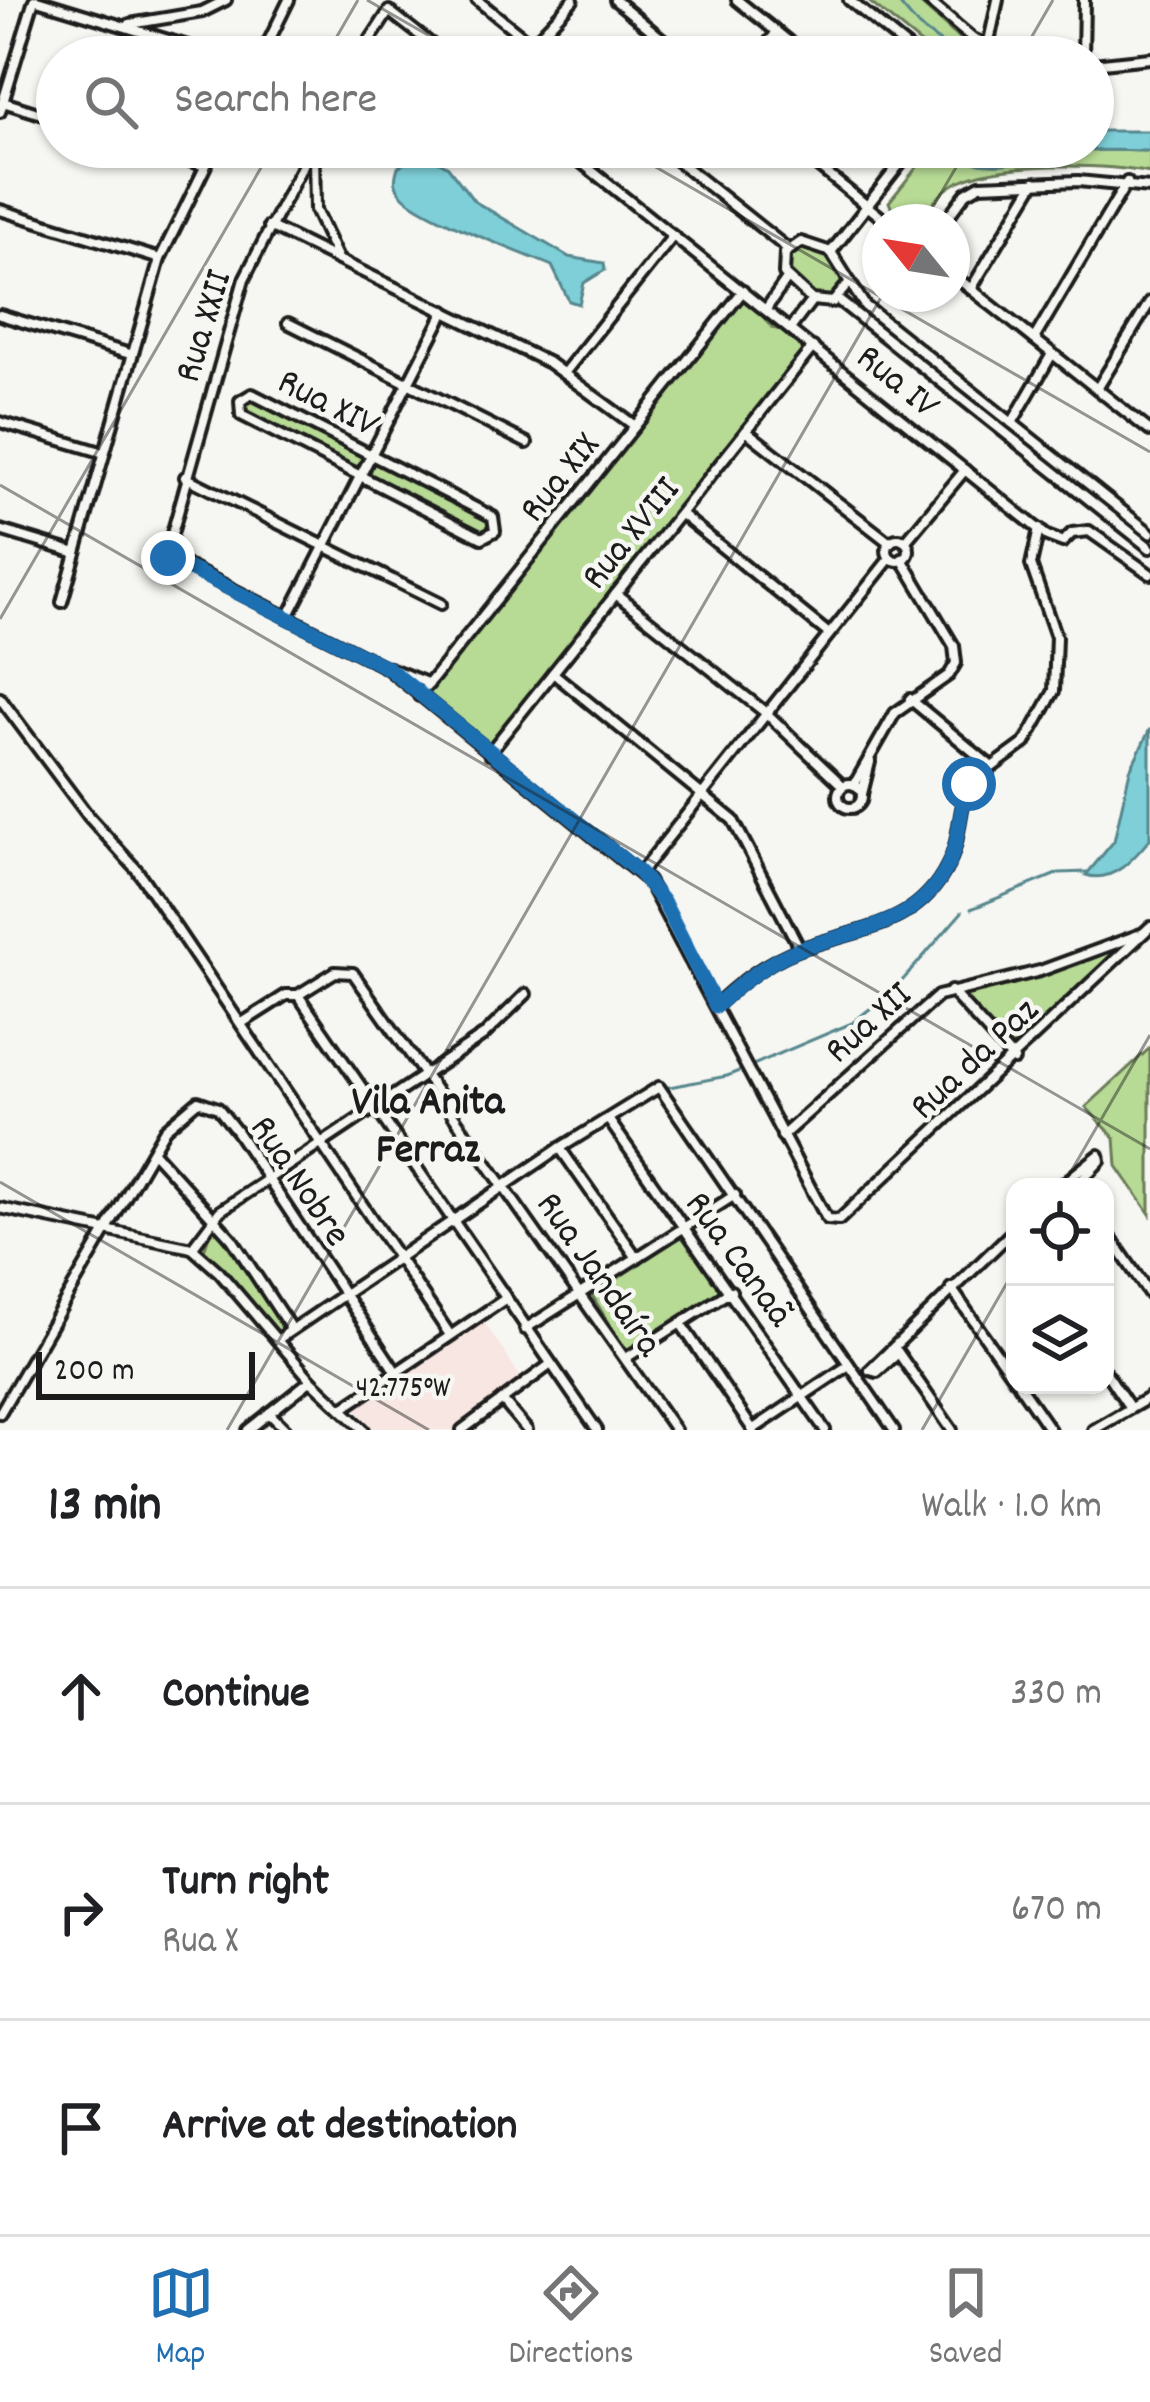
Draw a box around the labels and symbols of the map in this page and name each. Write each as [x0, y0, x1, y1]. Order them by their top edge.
north arrow [862, 204, 970, 312]
street label: Rua XXII [163, 264, 249, 390]
street label: Rua IV [842, 333, 950, 435]
street label: Rua XIV [267, 357, 388, 455]
street label: Rua XIX [508, 422, 616, 536]
street label: Rua XVIII [570, 467, 696, 604]
route end [141, 531, 195, 585]
route start [942, 757, 996, 811]
street label: Rua XII [814, 971, 926, 1079]
street label: Rua da Paz [899, 986, 1054, 1135]
district label: Vila Anita Ferraz [352, 1075, 506, 1183]
street label: Rua Nobre [233, 1106, 362, 1259]
street label: Rua Canaã [669, 1181, 805, 1341]
street label: Rua Jandaíra [520, 1182, 674, 1370]
scale bar [36, 1346, 255, 1399]
text: 42.775°W [356, 1369, 451, 1412]

